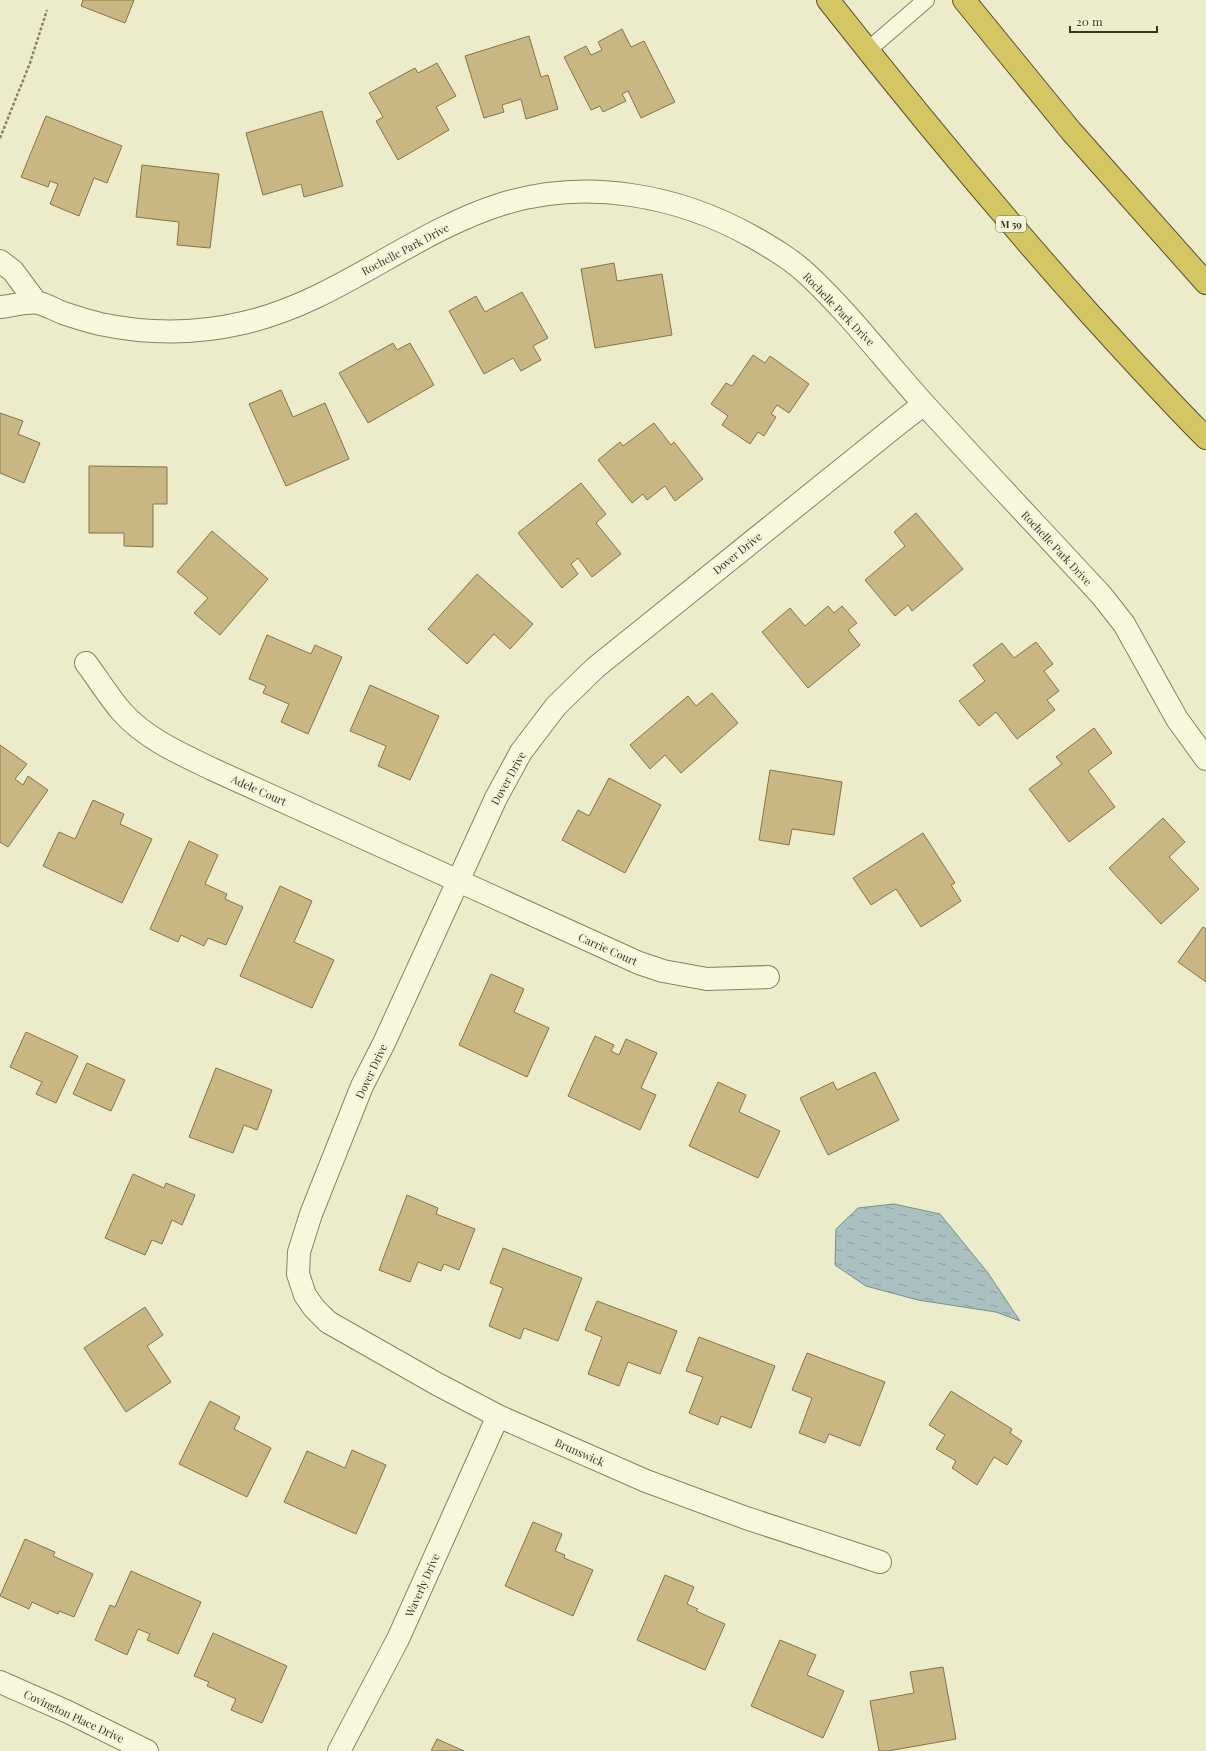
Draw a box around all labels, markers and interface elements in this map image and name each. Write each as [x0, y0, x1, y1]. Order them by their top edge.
scale bar [1070, 8, 1157, 34]
text: 20 m [1076, 13, 1103, 29]
road number: M 59 [996, 216, 1026, 232]
street label: Rochelle Park Drive [359, 219, 452, 278]
street label: Rochelle Park Drive [800, 269, 878, 349]
street label: Rochelle Park Drive [1018, 507, 1096, 589]
street label: Dover Drive [709, 528, 765, 577]
street label: Dover Drive [487, 748, 529, 807]
street label: Adele Court [228, 771, 289, 809]
street label: Carrie Court [576, 929, 640, 969]
street label: Dover Drive [352, 1041, 390, 1101]
street label: Brunswick [553, 1434, 607, 1470]
street label: Waverly Drive [401, 1550, 443, 1620]
street label: Covington Place Drive [21, 1686, 127, 1746]

